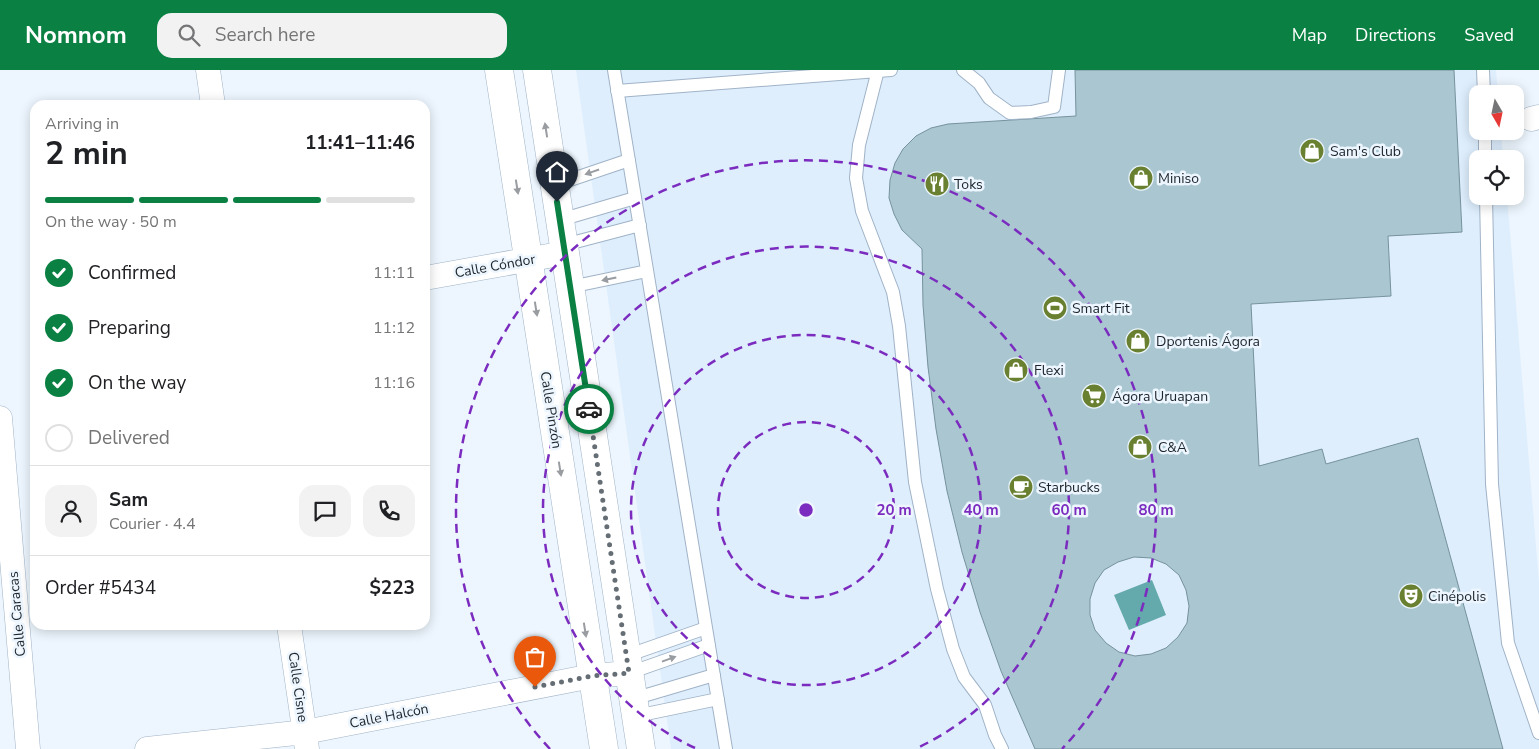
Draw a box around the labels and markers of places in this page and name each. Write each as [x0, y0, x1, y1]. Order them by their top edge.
shop icon: Sam's Club [1299, 138, 1325, 164]
place label: Sam's Club [1330, 142, 1401, 161]
pin [536, 151, 578, 202]
shop icon: Miniso [1128, 165, 1154, 191]
place label: Miniso [1158, 169, 1199, 188]
restaurant icon: Toks [924, 171, 950, 197]
place label: Toks [954, 175, 983, 194]
sports icon: Smart Fit [1042, 295, 1068, 321]
place label: Smart Fit [1072, 299, 1130, 318]
shop icon: Dportenis Ágora [1125, 328, 1151, 354]
place label: Dportenis Ágora [1156, 332, 1260, 351]
shop icon: Flexi [1003, 357, 1029, 383]
place label: Flexi [1034, 361, 1064, 380]
supermarket icon: Ágora Uruapan [1081, 383, 1107, 409]
place label: Ágora Uruapan [1112, 387, 1208, 406]
shop icon: C&A [1127, 434, 1153, 460]
place label: C&A [1158, 438, 1187, 457]
cafe icon: Starbucks [1008, 474, 1034, 500]
place label: Starbucks [1038, 478, 1100, 497]
centre of rings [797, 501, 815, 519]
theatre icon: Cinépolis [1398, 583, 1424, 609]
place label: Cinépolis [1428, 587, 1486, 606]
pin [514, 636, 556, 687]

